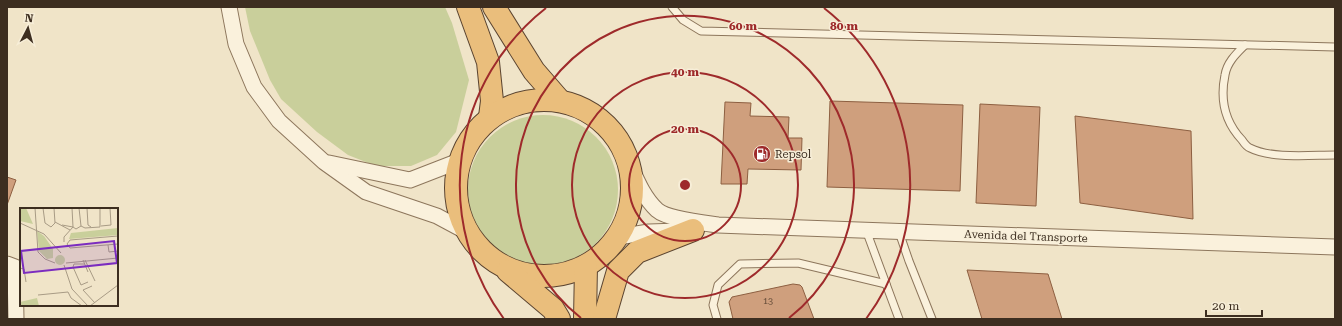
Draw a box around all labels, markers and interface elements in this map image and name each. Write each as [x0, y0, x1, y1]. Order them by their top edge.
north arrow [8, 8, 48, 48]
text: N [24, 12, 34, 26]
text: 60 m [729, 19, 757, 33]
text: 80 m [830, 19, 858, 33]
text: 40 m [671, 65, 699, 79]
text: 20 m [671, 122, 699, 136]
fuel station icon: Repsol [752, 144, 772, 164]
place label: Repsol [775, 148, 812, 161]
centre of rings [678, 178, 692, 192]
inset map [20, 208, 118, 306]
street label: Avenida del Transporte [964, 228, 1088, 245]
scale bar [1206, 292, 1262, 318]
house number: 13 [763, 296, 773, 306]
text: 20 m [1212, 299, 1239, 313]

